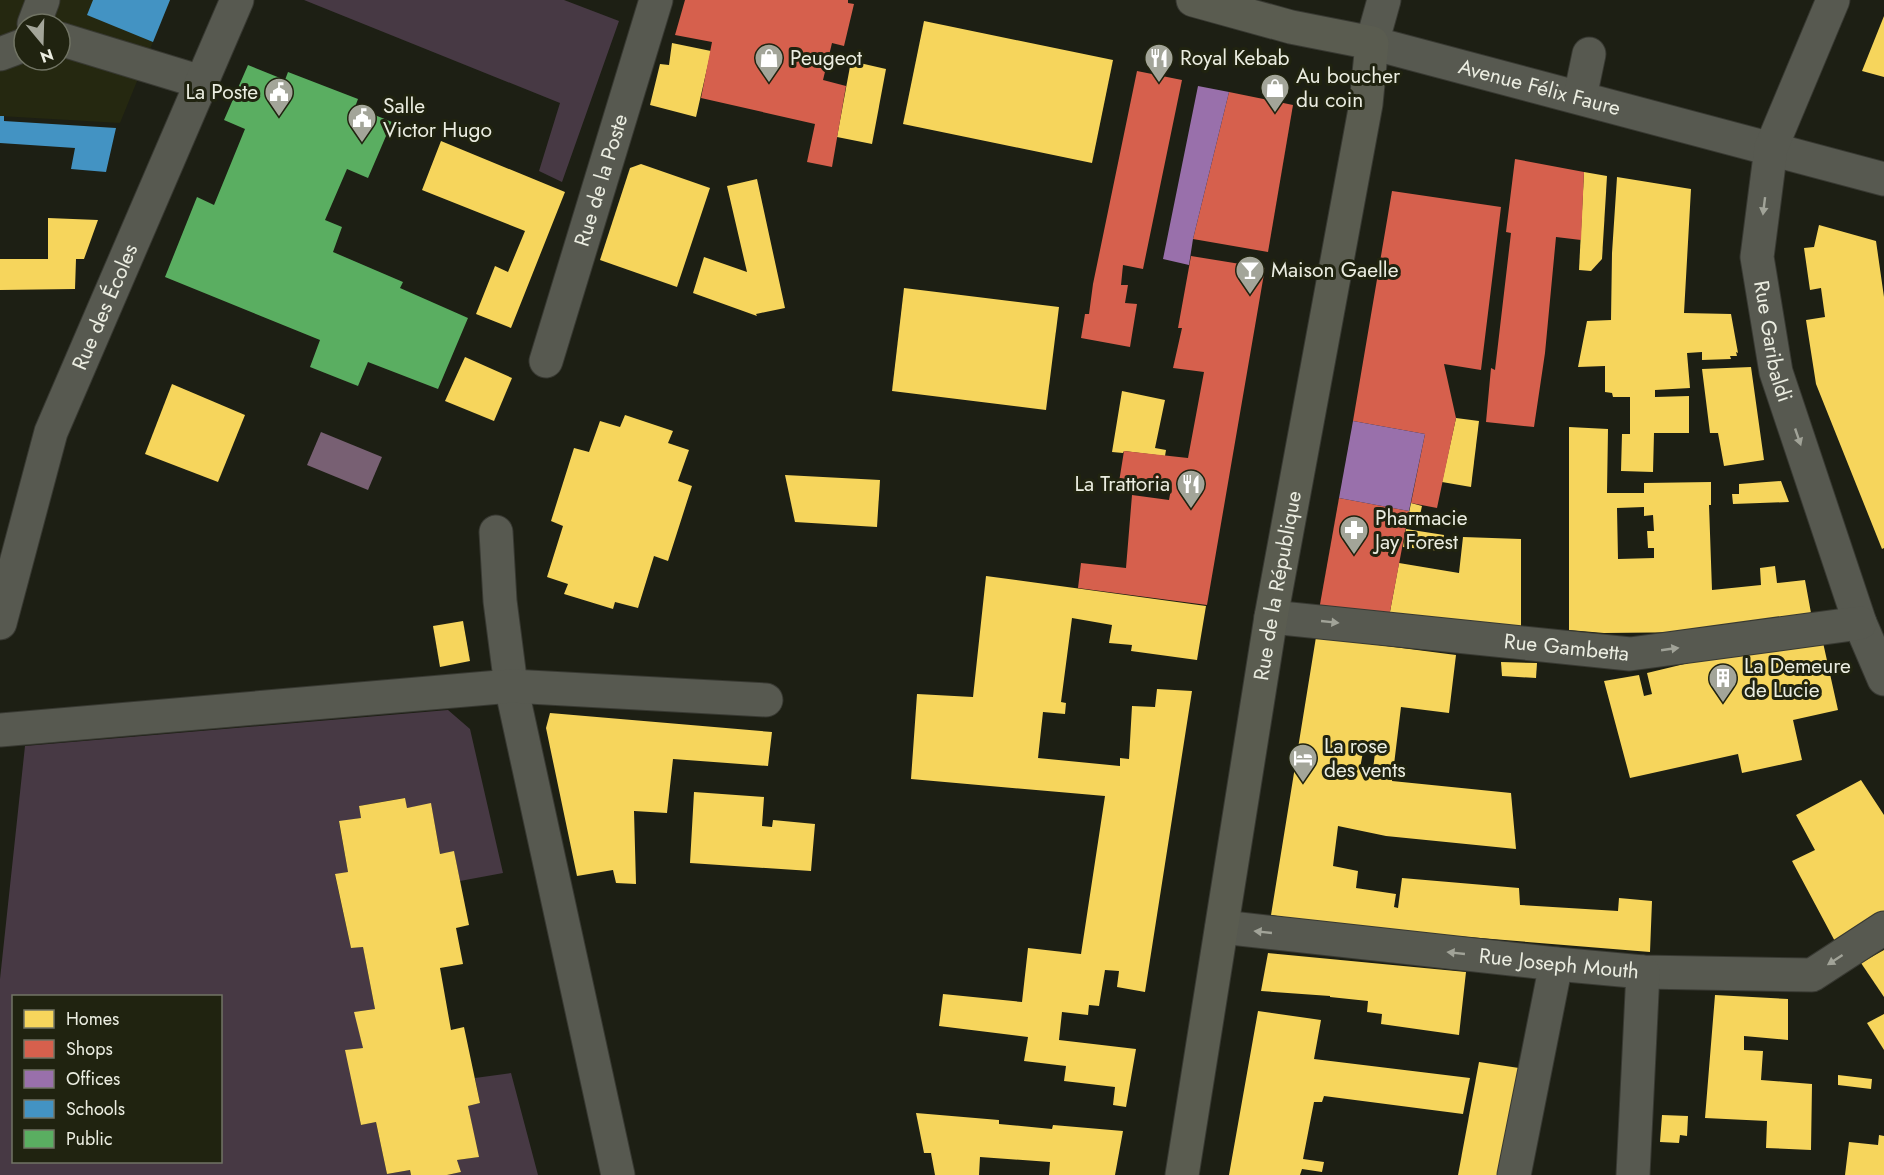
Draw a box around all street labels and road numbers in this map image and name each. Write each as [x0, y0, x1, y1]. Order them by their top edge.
street label: Avenue Félix Faure [1455, 52, 1624, 123]
street label: Rue de la Poste [567, 110, 635, 250]
street label: Rue des Écoles [64, 239, 145, 375]
street label: Rue Garibaldi [1746, 278, 1800, 406]
street label: Rue de la République [1246, 488, 1309, 683]
street label: Rue Gambetta [1502, 626, 1631, 669]
street label: Rue Joseph Mouth [1477, 941, 1640, 987]

